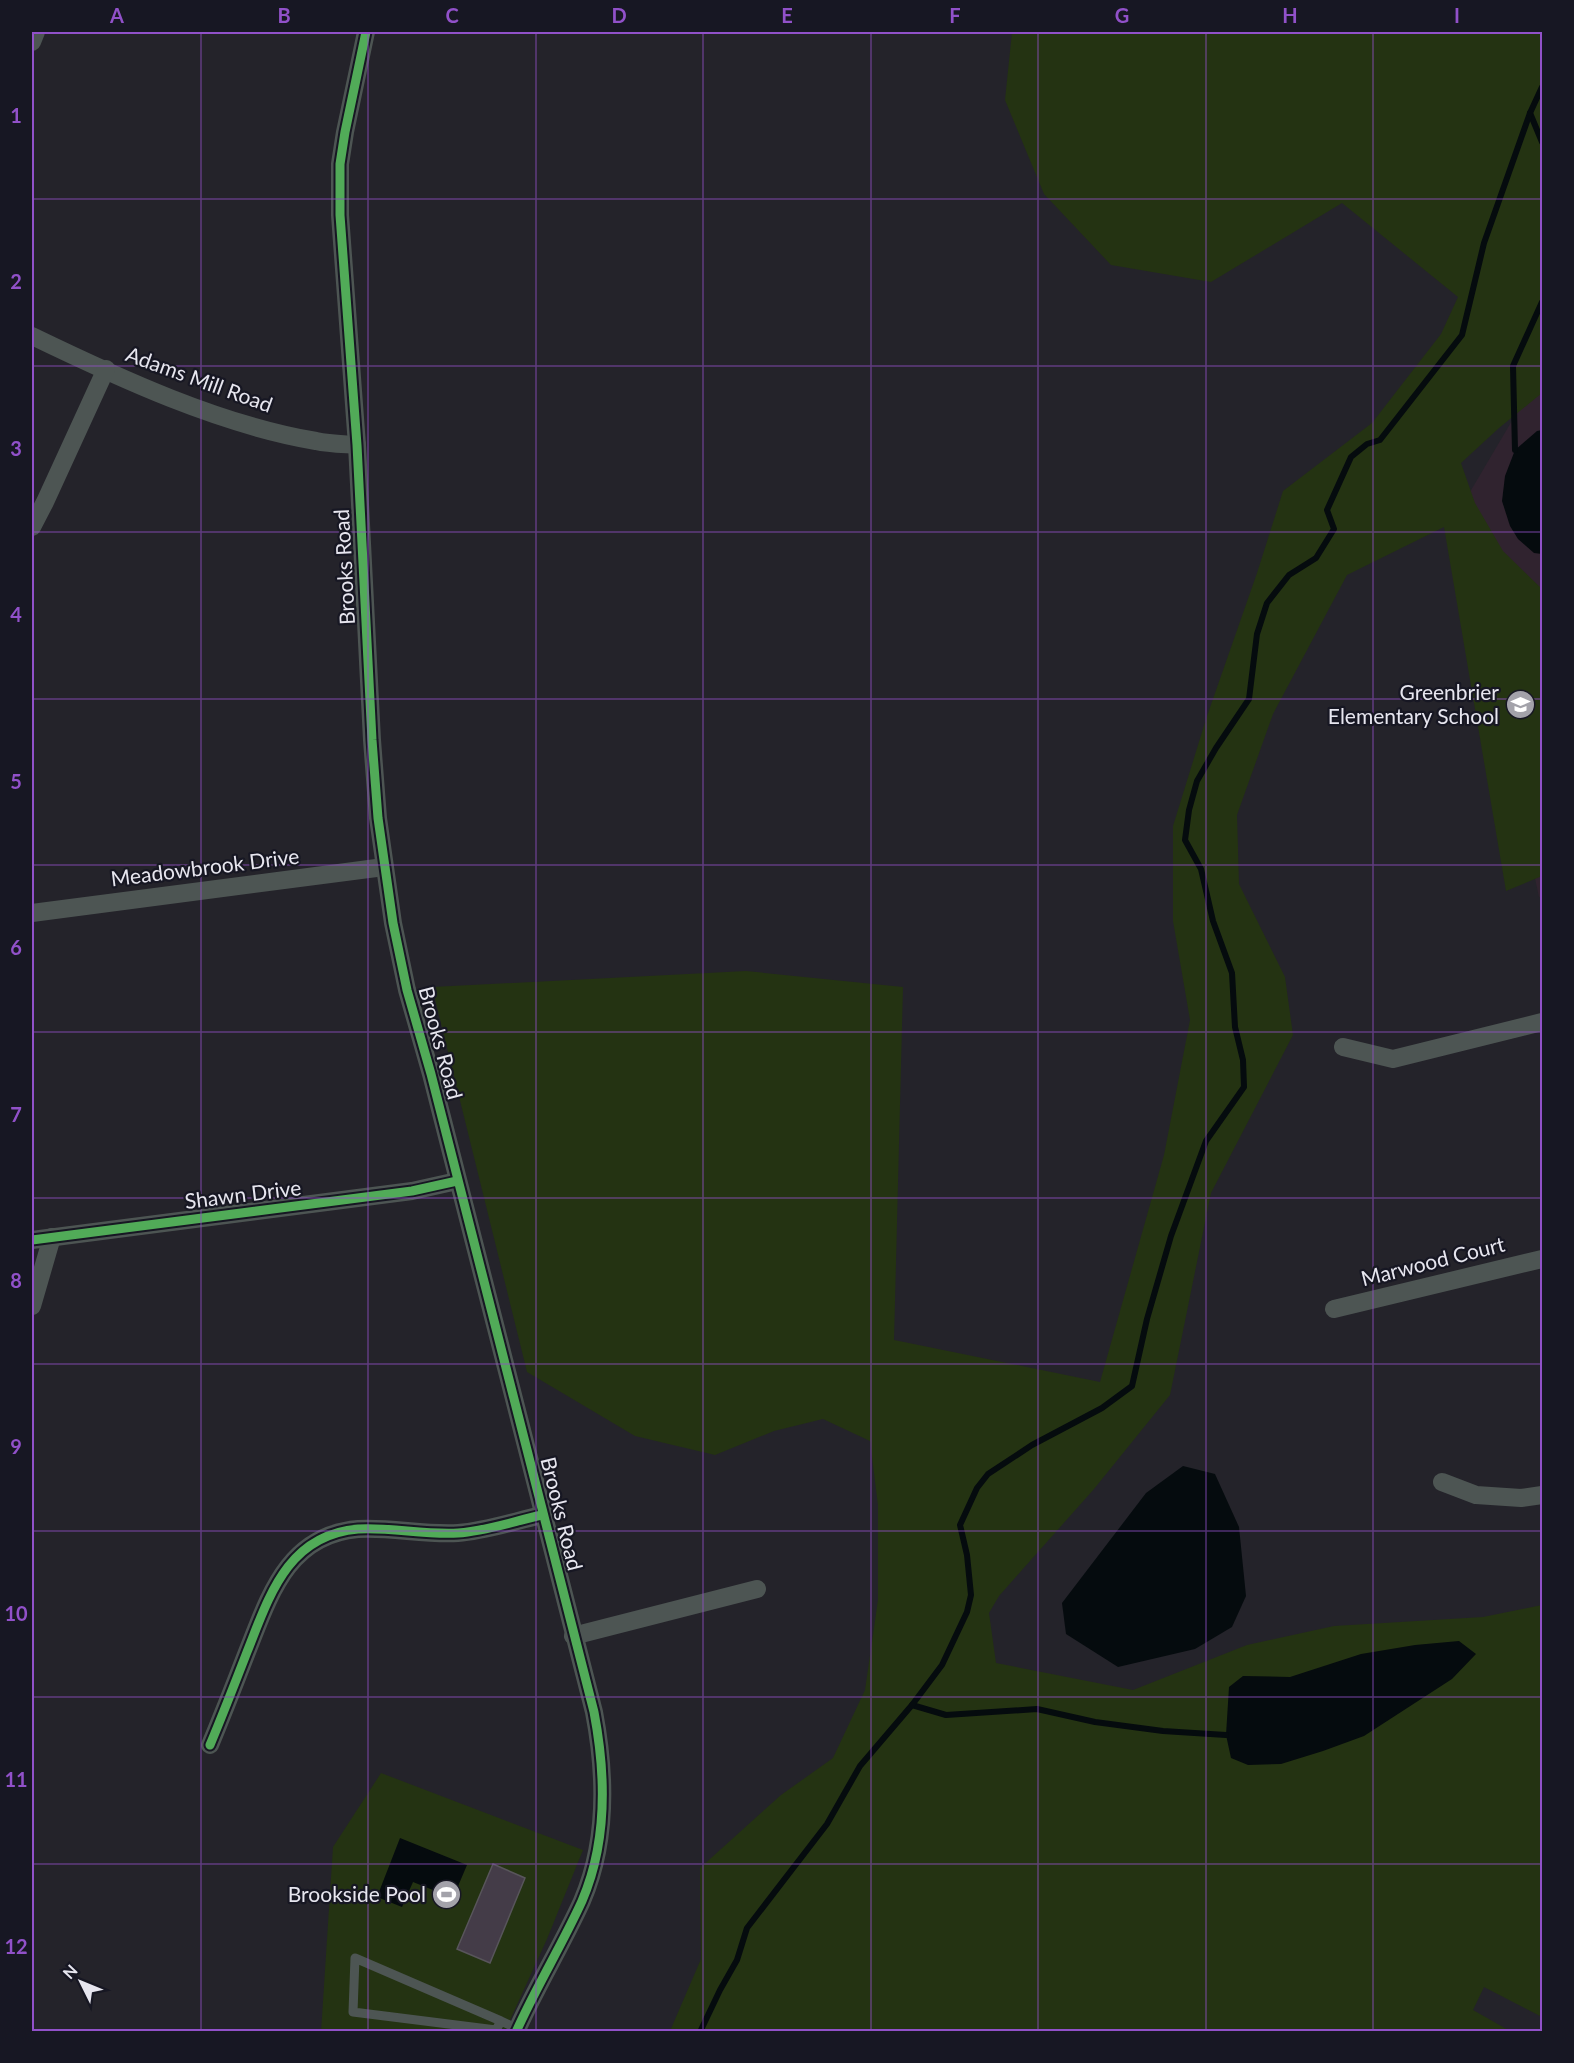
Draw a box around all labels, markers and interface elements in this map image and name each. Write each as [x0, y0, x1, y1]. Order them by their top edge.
text: A [109, 3, 124, 27]
text: B [277, 3, 291, 27]
text: C [445, 3, 459, 27]
text: D [611, 3, 627, 27]
text: E [781, 3, 793, 27]
text: F [949, 3, 961, 27]
text: G [1115, 3, 1129, 27]
text: H [1282, 3, 1298, 27]
text: I [1454, 3, 1460, 27]
text: 1 [10, 103, 22, 127]
text: 2 [10, 269, 22, 293]
street label: Adams Mill Road [123, 340, 276, 417]
text: 3 [10, 436, 22, 460]
street label: Brooks Road [328, 508, 359, 626]
text: 4 [10, 602, 22, 626]
place label: Greenbrier Elementary School [1328, 679, 1499, 728]
school or university icon: Greenbrier Elementary School [1504, 689, 1536, 721]
text: 5 [10, 769, 22, 793]
street label: Meadowbrook Drive [109, 843, 300, 890]
text: 6 [10, 935, 22, 959]
street label: Brooks Road [414, 983, 469, 1102]
text: 7 [10, 1102, 22, 1126]
street label: Shawn Drive [183, 1174, 302, 1213]
street label: Marwood Court [1358, 1231, 1508, 1290]
text: 8 [10, 1268, 22, 1292]
text: 9 [10, 1434, 22, 1458]
street label: Brooks Road [536, 1454, 589, 1573]
text: 10 [4, 1601, 28, 1625]
text: 11 [4, 1767, 28, 1791]
sports icon: Brookside Pool [431, 1879, 463, 1911]
place label: Brookside Pool [288, 1881, 426, 1906]
text: 12 [4, 1934, 28, 1958]
north arrow [51, 1952, 111, 2012]
text: N [59, 1960, 81, 1982]

